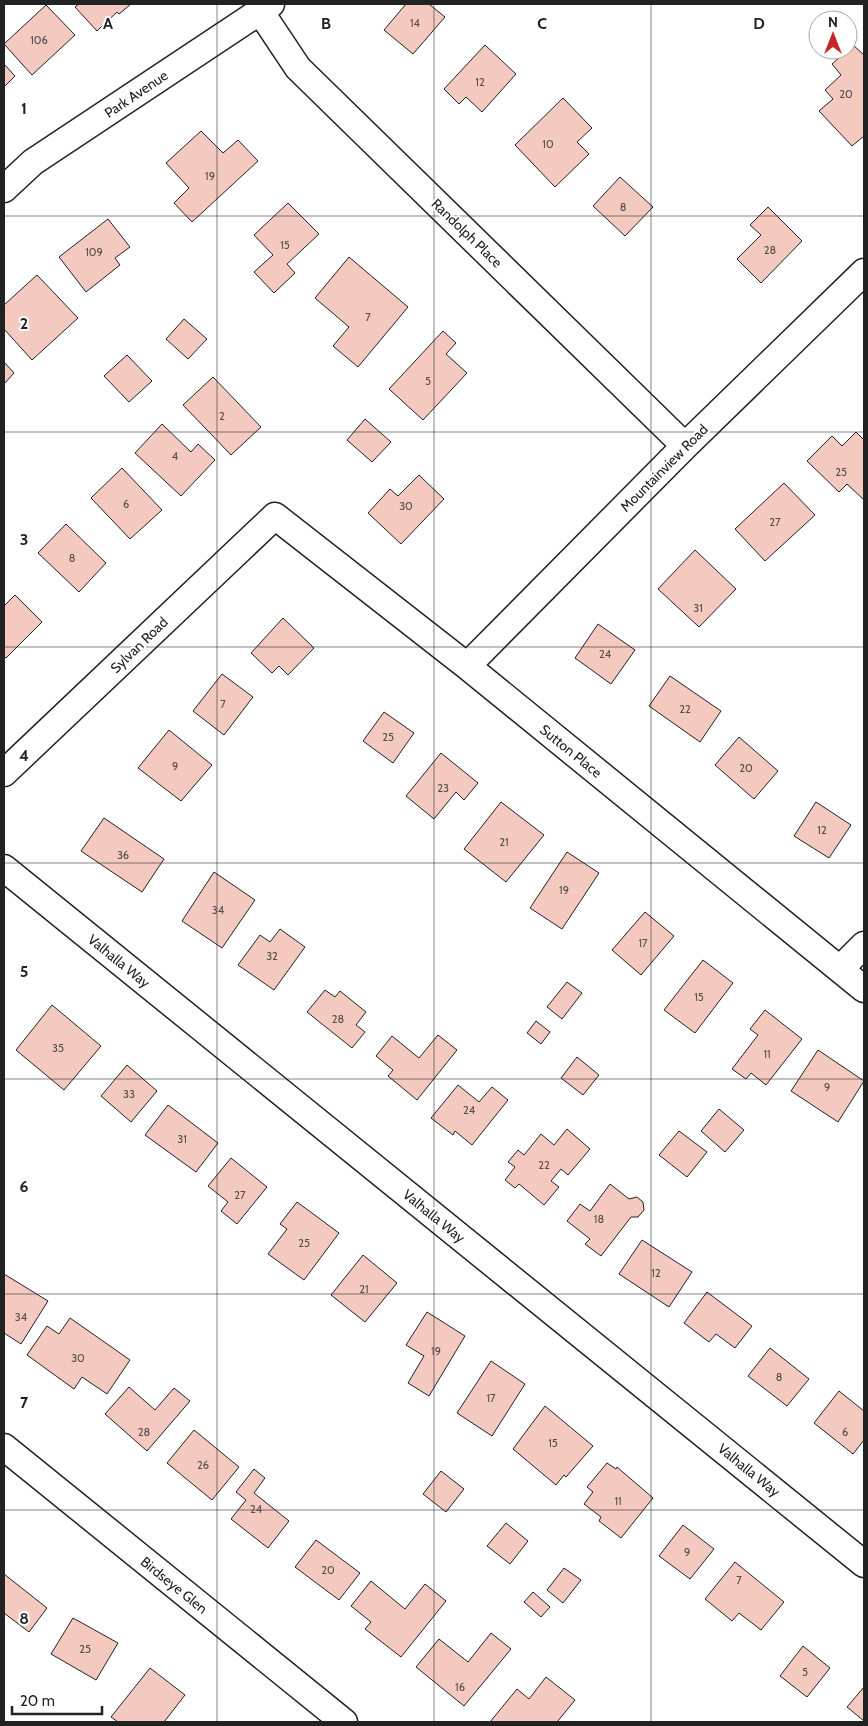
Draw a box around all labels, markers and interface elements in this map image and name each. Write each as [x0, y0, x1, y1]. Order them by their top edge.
north arrow [808, 10, 858, 60]
text: N [828, 13, 838, 31]
text: A [103, 14, 113, 33]
text: B [321, 14, 331, 33]
text: C [537, 14, 547, 33]
text: D [753, 14, 765, 33]
house number: 14 [410, 16, 421, 30]
house number: 106 [30, 33, 48, 47]
street label: Park Avenue [101, 66, 171, 122]
house number: 12 [475, 75, 485, 89]
house number: 20 [839, 87, 853, 101]
text: 1 [21, 99, 27, 118]
house number: 10 [542, 137, 554, 151]
house number: 19 [205, 169, 215, 183]
street label: Randolph Place [428, 195, 506, 271]
house number: 8 [620, 200, 626, 214]
house number: 15 [280, 238, 290, 252]
house number: 28 [764, 243, 776, 257]
house number: 109 [85, 245, 103, 259]
house number: 7 [365, 310, 371, 324]
text: 2 [20, 314, 28, 333]
house number: 5 [425, 374, 431, 388]
house number: 2 [219, 409, 225, 423]
street label: Mountainview Road [616, 420, 712, 516]
house number: 4 [172, 449, 179, 463]
house number: 25 [835, 465, 847, 479]
house number: 6 [123, 497, 129, 511]
house number: 30 [399, 499, 413, 513]
house number: 27 [769, 515, 781, 529]
text: 3 [20, 530, 28, 549]
house number: 8 [69, 551, 75, 565]
house number: 31 [693, 601, 703, 615]
street label: Sylvan Road [106, 613, 172, 677]
house number: 24 [599, 647, 612, 661]
house number: 7 [220, 697, 226, 711]
house number: 22 [679, 702, 691, 716]
street label: Sutton Place [536, 720, 606, 782]
house number: 25 [382, 730, 394, 744]
text: 4 [19, 746, 29, 765]
house number: 9 [172, 759, 178, 773]
house number: 20 [739, 761, 753, 775]
house number: 23 [437, 781, 449, 795]
house number: 12 [817, 823, 827, 837]
house number: 21 [499, 835, 509, 849]
house number: 36 [117, 848, 129, 862]
house number: 19 [559, 883, 569, 897]
house number: 34 [212, 903, 225, 917]
street label: Valhalla Way [84, 930, 154, 992]
house number: 17 [638, 936, 648, 950]
house number: 32 [266, 949, 278, 963]
text: 5 [20, 962, 28, 981]
house number: 15 [694, 990, 704, 1004]
house number: 28 [332, 1012, 344, 1026]
house number: 35 [52, 1041, 64, 1055]
house number: 11 [763, 1047, 771, 1061]
house number: 9 [824, 1080, 830, 1094]
house number: 33 [123, 1087, 135, 1101]
house number: 24 [463, 1103, 476, 1117]
house number: 31 [177, 1132, 187, 1146]
house number: 22 [538, 1158, 550, 1172]
text: 6 [20, 1177, 29, 1196]
street label: Valhalla Way [399, 1185, 469, 1247]
house number: 27 [234, 1188, 246, 1202]
house number: 18 [594, 1212, 604, 1226]
house number: 25 [298, 1236, 310, 1250]
house number: 12 [651, 1266, 661, 1280]
house number: 21 [359, 1282, 369, 1296]
house number: 34 [15, 1310, 28, 1324]
house number: 19 [431, 1344, 441, 1358]
house number: 30 [71, 1351, 85, 1365]
house number: 8 [776, 1370, 782, 1384]
house number: 17 [486, 1391, 496, 1405]
text: 7 [20, 1393, 29, 1412]
house number: 28 [138, 1425, 150, 1439]
house number: 6 [842, 1425, 848, 1439]
house number: 15 [548, 1436, 558, 1450]
street label: Valhalla Way [714, 1439, 784, 1501]
house number: 26 [197, 1458, 209, 1472]
house number: 11 [614, 1494, 622, 1508]
house number: 24 [250, 1502, 263, 1516]
house number: 9 [684, 1545, 690, 1559]
street label: Birdseye Glen [137, 1553, 211, 1618]
house number: 20 [321, 1563, 335, 1577]
house number: 7 [736, 1573, 742, 1587]
text: 8 [19, 1609, 29, 1628]
house number: 25 [79, 1642, 91, 1656]
house number: 5 [802, 1665, 808, 1679]
house number: 16 [455, 1680, 465, 1694]
scale bar [12, 1684, 102, 1716]
text: 20 m [20, 1692, 55, 1710]

